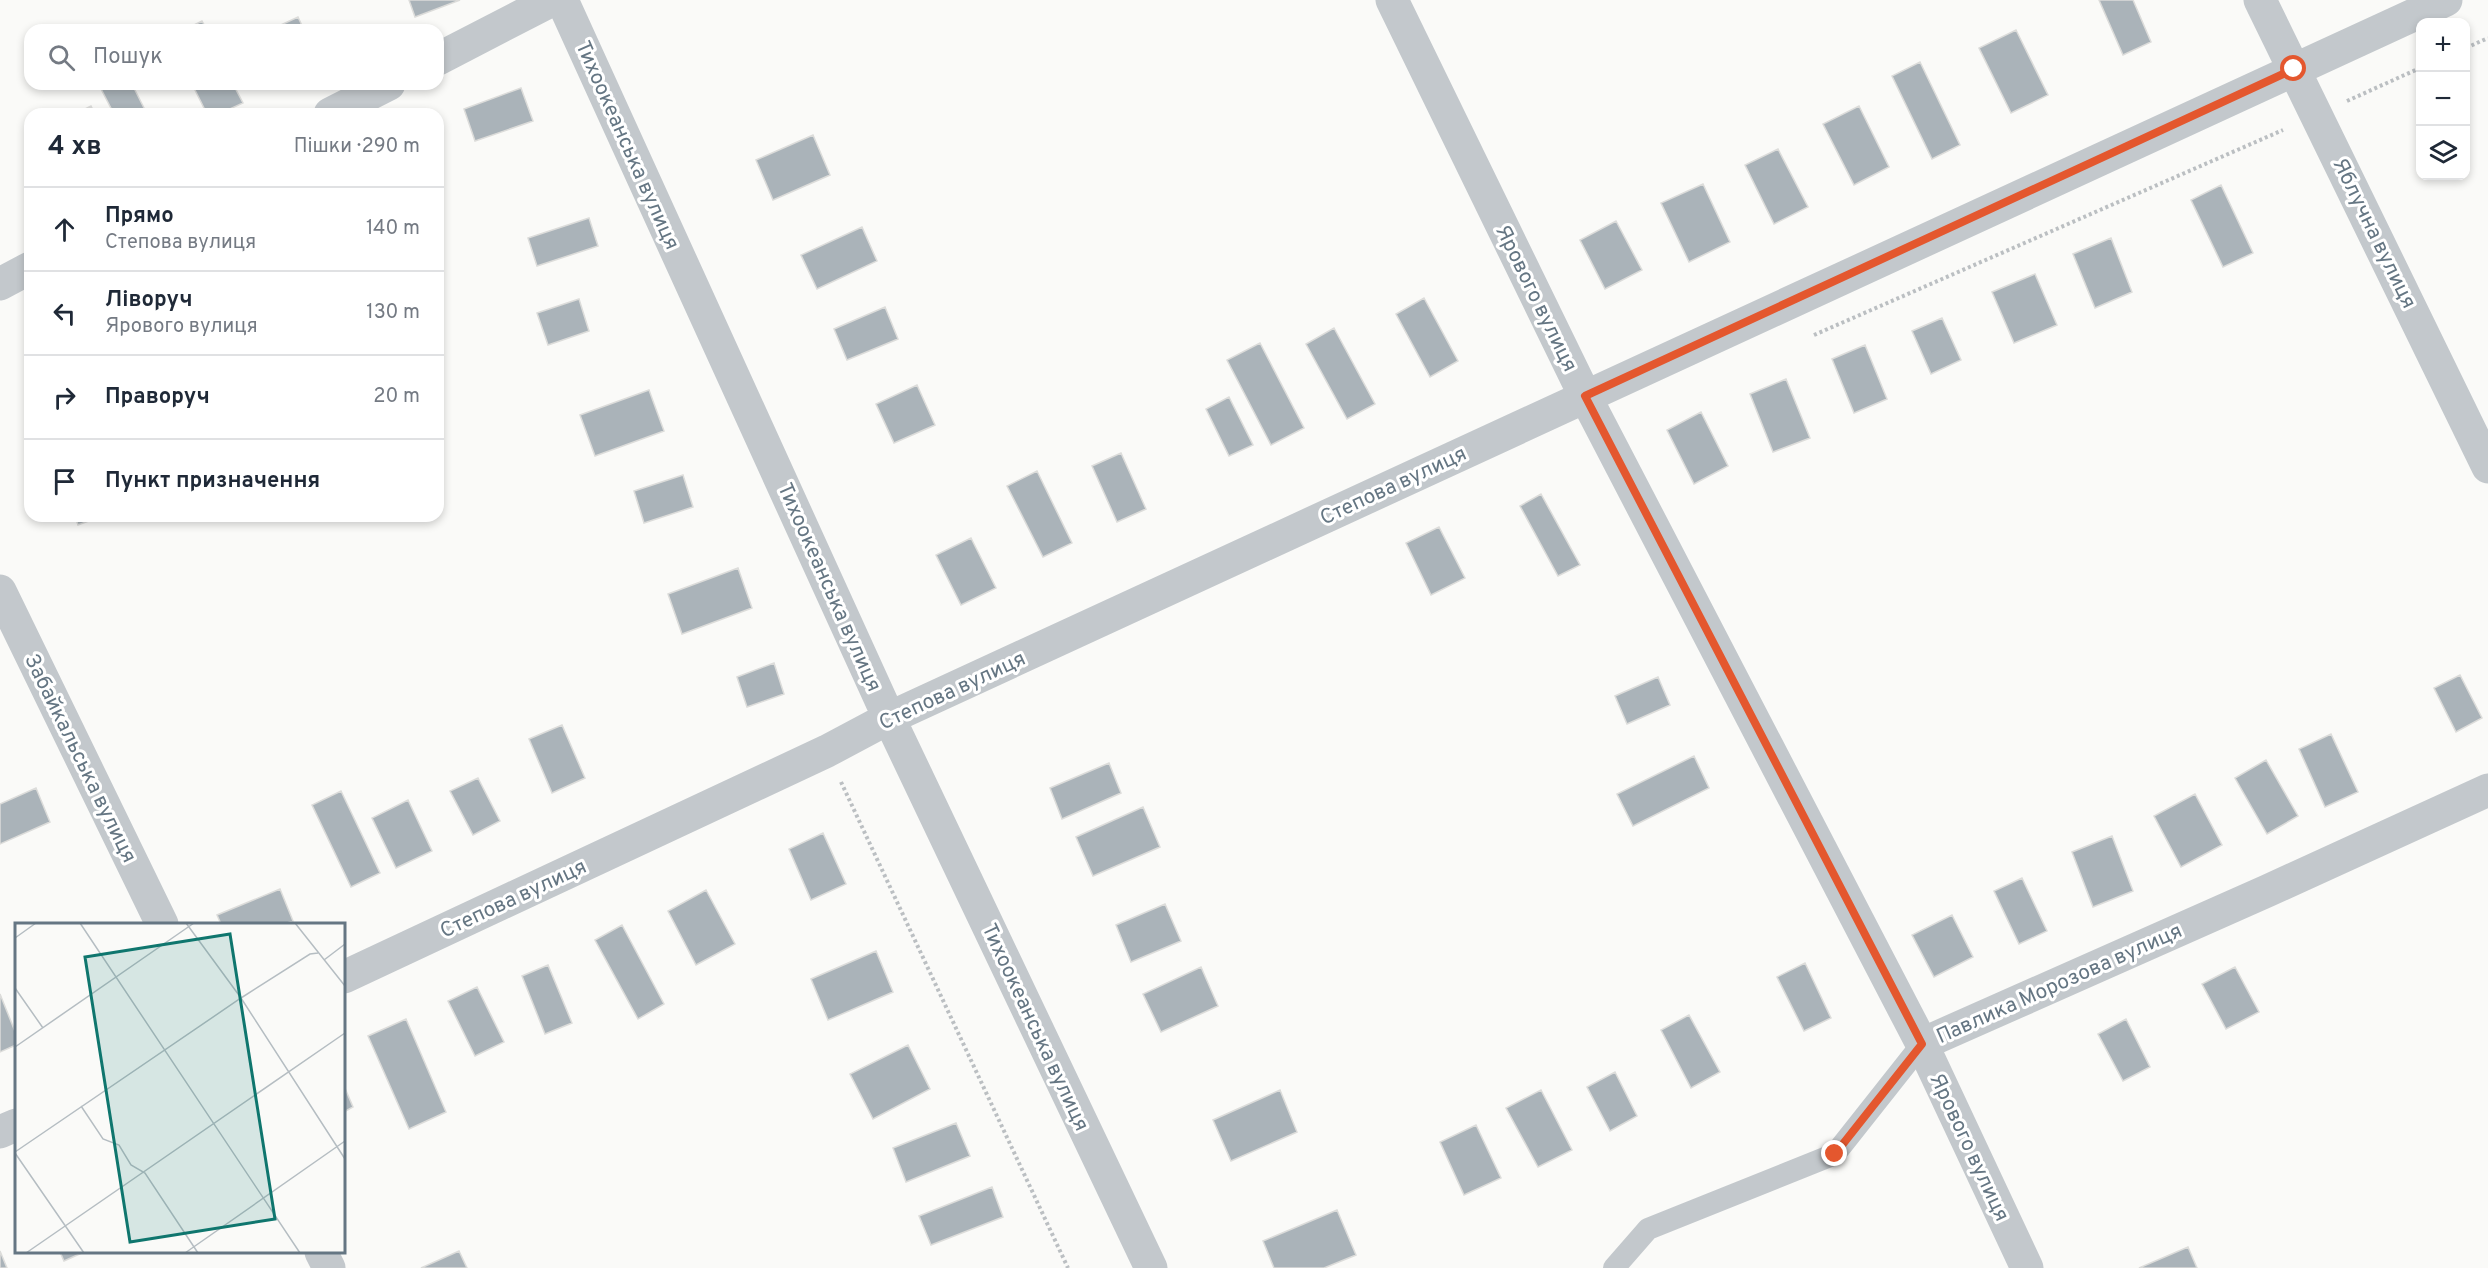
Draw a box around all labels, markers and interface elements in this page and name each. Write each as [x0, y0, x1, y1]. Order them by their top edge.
map controls [2416, 18, 2470, 180]
button: + [2416, 18, 2470, 72]
search box [24, 24, 444, 90]
street label: Тихоокеанська вулиця [568, 37, 685, 254]
icon: search [45, 41, 78, 74]
text: Пошук [93, 44, 163, 71]
route start [2280, 55, 2306, 81]
button: − [2416, 72, 2470, 126]
button: layers [2416, 126, 2470, 180]
text: 4 хв [48, 131, 102, 164]
text: Пішки · 290 m [294, 134, 420, 160]
street label: Яблучна вулиця [2326, 154, 2422, 313]
text: Прямо [105, 203, 174, 230]
icon: ahead [48, 213, 81, 246]
text: 140 m [366, 216, 420, 242]
street label: Ярового вулиця [1488, 221, 1583, 377]
text: Степова вулиця [105, 230, 256, 256]
text: Ліворуч [105, 287, 193, 314]
icon: left [48, 297, 81, 330]
text: 130 m [366, 300, 420, 326]
text: Ярового вулиця [105, 314, 258, 340]
icon: right [48, 381, 81, 414]
text: Праворуч [105, 384, 210, 411]
text: 20 m [373, 384, 420, 410]
street label: Степова вулиця [1316, 441, 1471, 532]
icon: arrive [48, 465, 81, 498]
text: Пункт призначення [105, 468, 320, 495]
street label: Тихоокеанська вулиця [770, 479, 887, 696]
street label: Степова вулиця [875, 646, 1030, 737]
street label: Забайкальська вулиця [17, 650, 142, 868]
street label: Степова вулиця [436, 854, 591, 945]
street label: Павлика Морозова вулиця [1933, 918, 2187, 1051]
street label: Тихоокеанська вулиця [975, 920, 1095, 1136]
inset map [15, 923, 345, 1253]
street label: Ярового вулиця [1923, 1069, 2015, 1226]
route end [1821, 1140, 1847, 1166]

